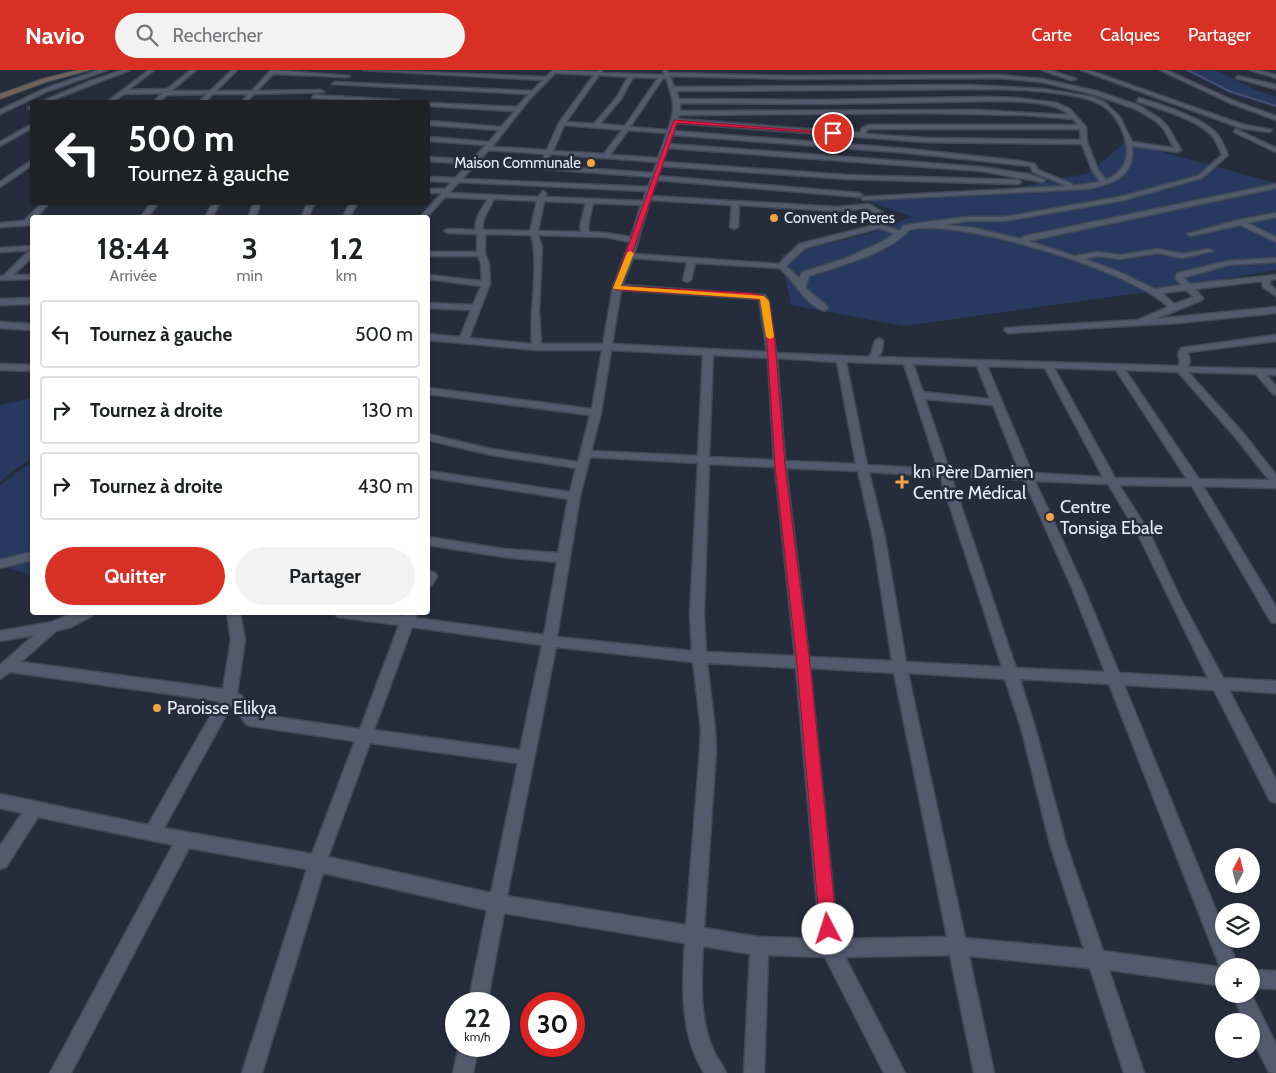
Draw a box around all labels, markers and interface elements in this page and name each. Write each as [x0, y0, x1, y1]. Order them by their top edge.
search box [115, 13, 465, 58]
text: Navio [25, 21, 85, 50]
icon: search [133, 21, 161, 49]
text: Rechercher [173, 24, 262, 47]
text: Carte [1031, 24, 1072, 46]
text: Calques [1100, 24, 1160, 46]
text: Partager [1188, 24, 1251, 46]
pin [812, 112, 854, 154]
text: 500 m [128, 117, 235, 160]
icon: arrive [819, 119, 847, 147]
icon: left [45, 120, 110, 185]
place label: Maison Communale [454, 154, 581, 172]
marker: Maison Communale [585, 157, 597, 169]
text: Tournez à gauche [128, 160, 289, 187]
place label: Convent de Peres [784, 209, 895, 227]
marker: Convent de Peres [768, 212, 780, 224]
text: 18:44 [97, 230, 170, 267]
text: 3 [242, 230, 258, 267]
text: 1.2 [330, 230, 363, 267]
text: Arrivée [110, 266, 157, 285]
text: min [237, 266, 263, 285]
text: km [336, 266, 357, 285]
icon: left [47, 320, 75, 348]
text: Tournez à gauche [90, 323, 232, 346]
text: 500 m [355, 323, 413, 346]
icon: right [47, 396, 75, 424]
text: Tournez à droite [90, 399, 223, 422]
text: 130 m [362, 399, 413, 422]
place label: kn Père Damien Centre Médical [913, 461, 1034, 504]
icon: right [47, 472, 75, 500]
text: Tournez à droite [90, 475, 223, 498]
text: 430 m [358, 475, 413, 498]
marker: kn Père Damien Centre Médical [895, 475, 909, 489]
place label: Centre Tonsiga Ebale [1060, 496, 1163, 539]
marker: Centre Tonsiga Ebale [1044, 511, 1056, 523]
button: Quitter [45, 547, 225, 605]
button: Partager [235, 547, 415, 605]
place label: Paroisse Elikya [167, 697, 277, 719]
marker: Paroisse Elikya [151, 702, 163, 714]
north arrow [1215, 848, 1260, 892]
map controls [1215, 848, 1260, 1058]
position arrow [801, 902, 853, 954]
button: layers [1215, 903, 1260, 948]
button: + [1215, 958, 1260, 1003]
speed limit sign: 30 [520, 992, 585, 1057]
text: 22 [464, 1003, 491, 1033]
button: − [1215, 1013, 1260, 1058]
text: km/h [464, 1029, 491, 1044]

